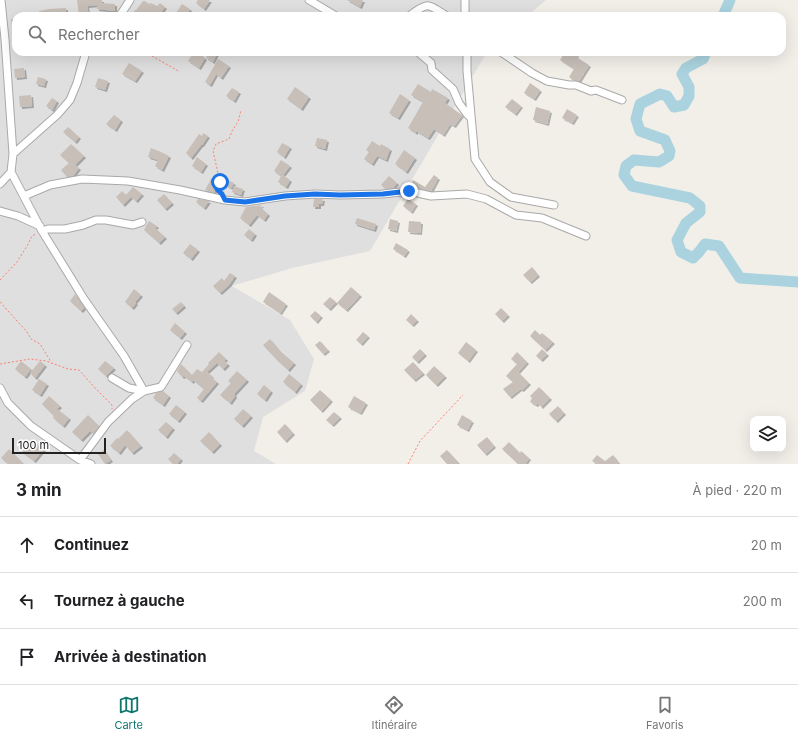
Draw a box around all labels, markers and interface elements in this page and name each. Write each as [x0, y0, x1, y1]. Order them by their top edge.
search box [12, 12, 786, 56]
icon: search [26, 23, 48, 45]
text: Rechercher [58, 25, 140, 44]
route start [211, 173, 229, 191]
route end [400, 182, 418, 200]
map controls [750, 416, 786, 452]
button: layers [750, 416, 786, 452]
scale bar [12, 436, 106, 455]
text: 100 m [18, 438, 49, 452]
text: 3 min [16, 480, 62, 500]
text: À pied · 220 m [693, 482, 782, 498]
icon: ahead [16, 534, 38, 556]
text: Continuez [54, 535, 129, 554]
text: 20 m [751, 537, 782, 553]
icon: left [16, 590, 38, 612]
text: Tournez à gauche [54, 591, 185, 610]
text: 200 m [743, 593, 782, 609]
icon: arrive [16, 646, 38, 668]
text: Arrivée à destination [54, 647, 207, 666]
tab: Carte [114, 694, 143, 732]
tab: Itinéraire [372, 694, 417, 732]
tab: Favoris [646, 694, 684, 732]

